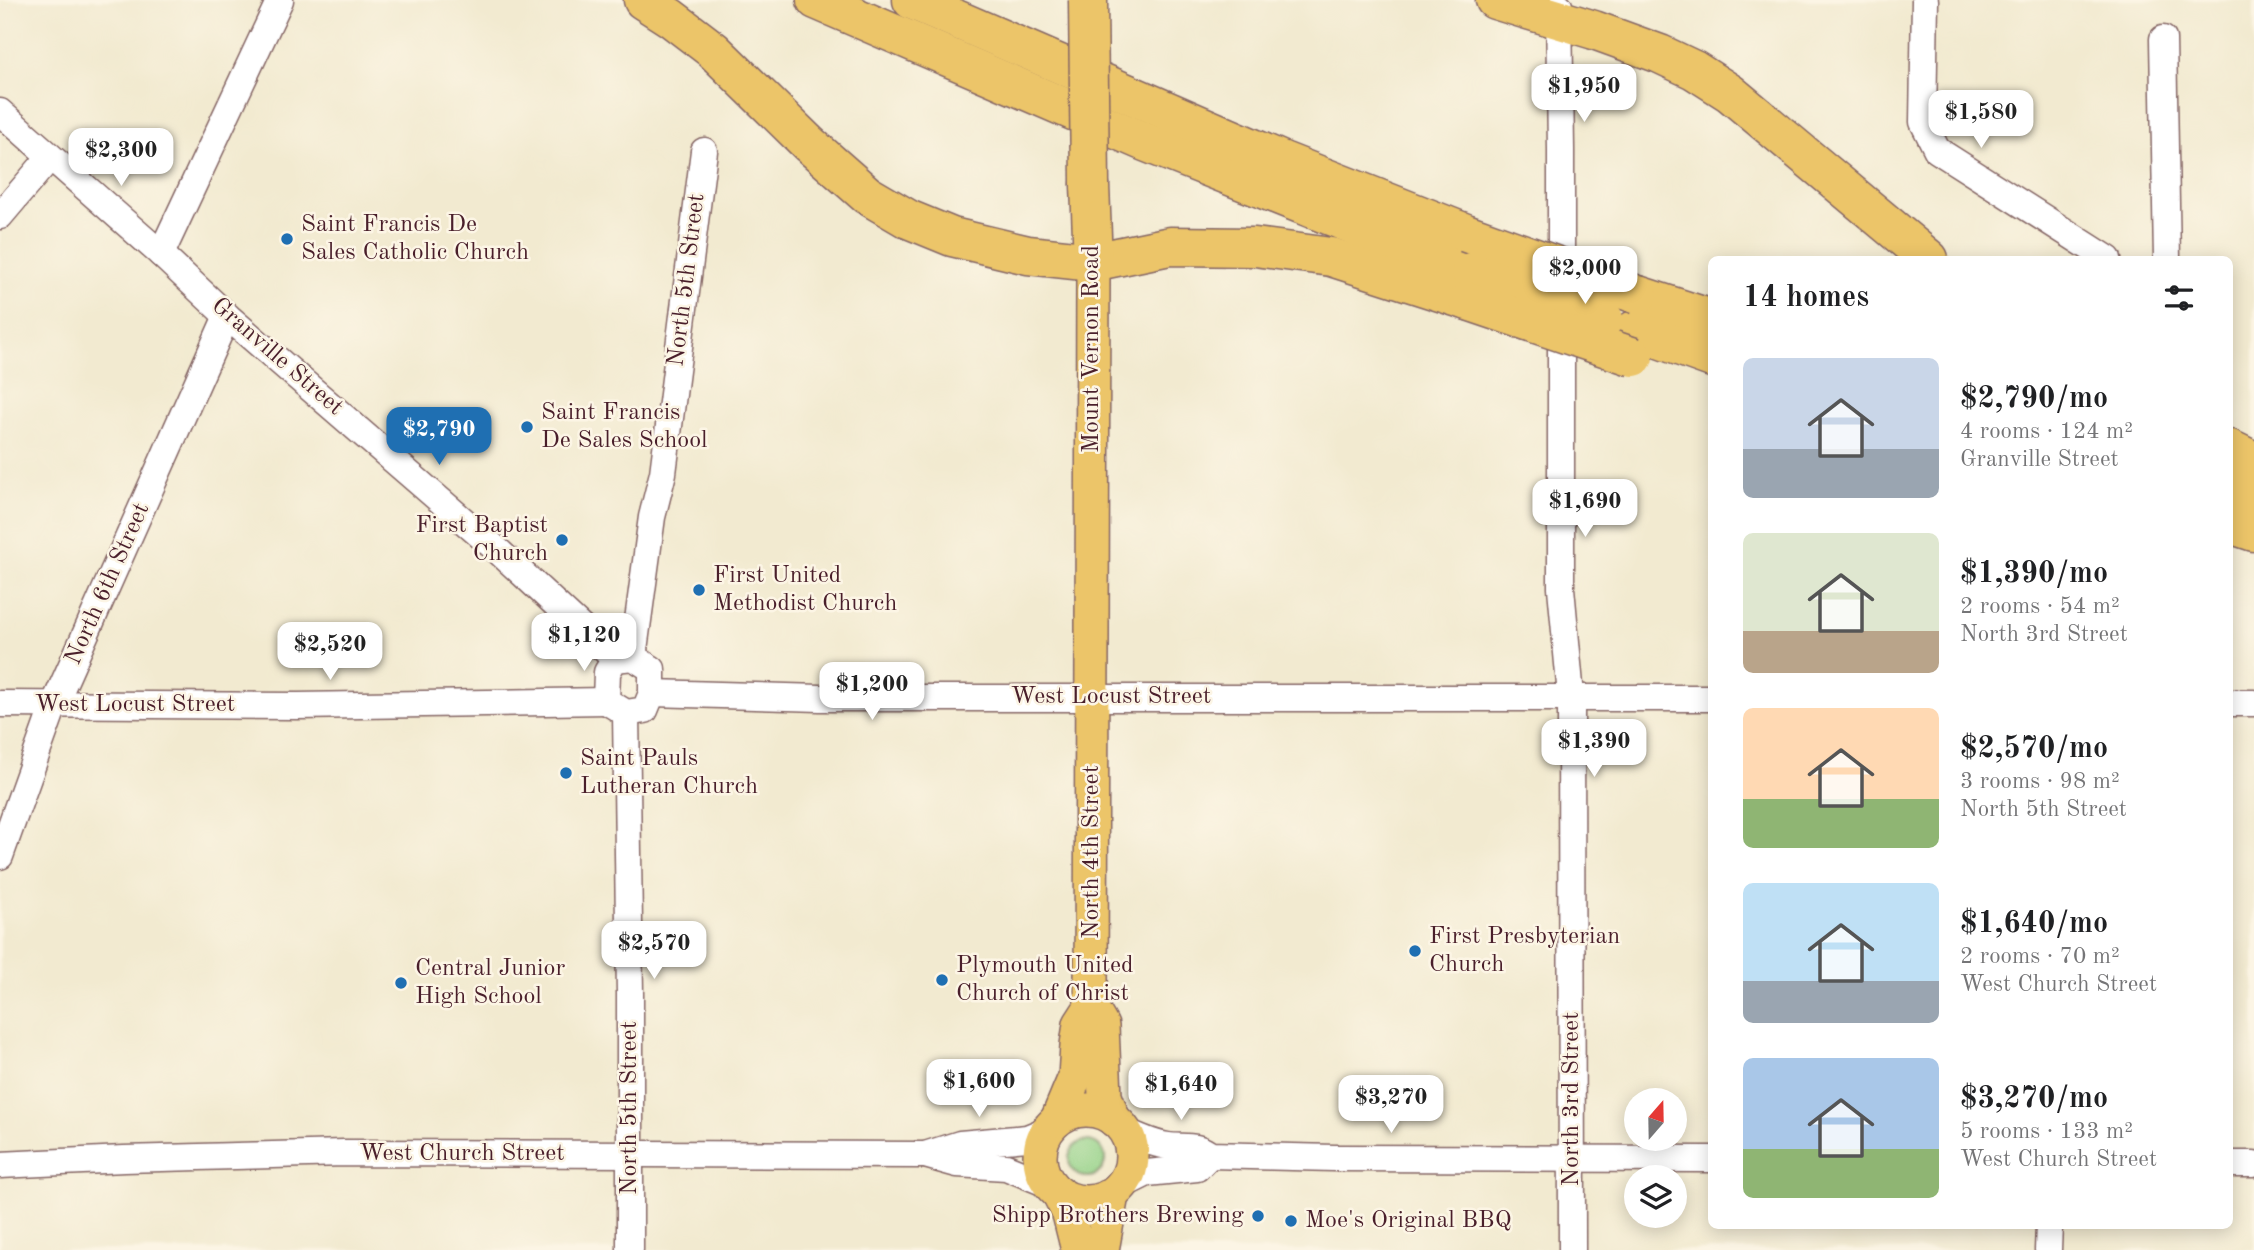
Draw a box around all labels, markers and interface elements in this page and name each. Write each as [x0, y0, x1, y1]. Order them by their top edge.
pin: $1,950 [1527, 64, 1641, 124]
text: $1,950 [1547, 75, 1621, 98]
pin: $1,580 [1924, 90, 2038, 150]
text: $1,580 [1944, 101, 2018, 124]
pin: $2,300 [64, 128, 178, 188]
text: $2,300 [84, 139, 158, 162]
street label: North 5th Street [664, 192, 710, 368]
place label: Saint Francis De Sales Catholic Church [301, 213, 529, 265]
marker: Saint Francis De Sales Catholic Church [279, 231, 295, 247]
street label: Mount Vernon Road [1080, 245, 1104, 453]
pin: $2,000 [1528, 246, 1642, 306]
text: $2,000 [1548, 257, 1622, 280]
icon: filters [2160, 279, 2198, 317]
text: 14 homes [1743, 283, 1869, 313]
street label: Granville Street [207, 294, 347, 420]
text: $2,790/mo [1960, 384, 2108, 414]
icon: home [1799, 386, 1883, 470]
place label: Saint Francis De Sales School [541, 401, 708, 453]
pin: $2,790 [382, 407, 496, 467]
text: $2,790 [402, 418, 476, 441]
marker: Saint Francis De Sales School [519, 419, 535, 435]
text: 4 rooms · 124 m² [1960, 420, 2133, 443]
text: Granville Street [1960, 448, 2119, 471]
pin: $1,690 [1528, 480, 1642, 539]
text: $1,690 [1548, 490, 1622, 513]
street label: North 6th Street [62, 500, 154, 668]
place label: First Baptist Church [415, 514, 548, 566]
marker: First Baptist Church [554, 532, 570, 548]
text: $1,390/mo [1960, 559, 2108, 589]
icon: home [1799, 561, 1883, 645]
place label: First United Methodist Church [713, 564, 897, 616]
marker: First United Methodist Church [691, 582, 707, 598]
text: 2 rooms · 54 m² [1960, 595, 2120, 618]
pin: $1,120 [527, 614, 641, 673]
pin: $2,520 [273, 622, 387, 682]
text: North 3rd Street [1960, 623, 2128, 646]
text: $1,120 [547, 624, 621, 647]
text: $2,520 [293, 633, 367, 656]
pin: $1,200 [815, 662, 929, 722]
text: $1,200 [835, 673, 909, 696]
street label: West Locust Street [1011, 685, 1211, 709]
street label: West Locust Street [35, 693, 235, 717]
pin: $1,390 [1537, 720, 1651, 779]
text: $1,390 [1557, 730, 1631, 753]
text: $2,570/mo [1960, 734, 2108, 764]
icon: home [1799, 736, 1883, 820]
place label: Saint Pauls Lutheran Church [580, 747, 758, 799]
marker: Saint Pauls Lutheran Church [558, 765, 574, 781]
street label: North 4th Street [1080, 765, 1104, 939]
text: 3 rooms · 98 m² [1960, 770, 2120, 793]
text: North 5th Street [1960, 798, 2127, 821]
text: $1,640/mo [1960, 909, 2108, 939]
icon: home [1799, 911, 1883, 995]
pin: $2,570 [597, 922, 711, 981]
place label: First Presbyterian Church [1429, 925, 1620, 977]
text: $2,570 [617, 932, 691, 955]
marker: First Presbyterian Church [1407, 943, 1423, 959]
text: 2 rooms · 70 m² [1960, 945, 2120, 968]
place label: Plymouth United Church of Christ [956, 954, 1134, 1006]
place label: Central Junior High School [415, 957, 565, 1009]
marker: Plymouth United Church of Christ [934, 972, 950, 988]
text: West Church Street [1960, 973, 2157, 996]
marker: Central Junior High School [393, 975, 409, 991]
street label: North 3rd Street [1560, 1011, 1584, 1187]
street label: North 5th Street [618, 1021, 642, 1195]
pin: $1,600 [922, 1060, 1036, 1119]
pin: $1,640 [1124, 1062, 1238, 1122]
text: $1,600 [942, 1070, 1016, 1093]
text: $1,640 [1144, 1073, 1218, 1096]
pin: $3,270 [1334, 1076, 1448, 1135]
text: $3,270/mo [1960, 1084, 2108, 1114]
text: $3,270 [1354, 1086, 1428, 1109]
icon: home [1799, 1086, 1883, 1170]
north arrow [1624, 1088, 1687, 1152]
map controls [1624, 1088, 1687, 1228]
text: 5 rooms · 133 m² [1960, 1120, 2133, 1143]
street label: West Church Street [359, 1142, 565, 1166]
text: West Church Street [1960, 1148, 2157, 1171]
button: layers [1624, 1165, 1687, 1228]
place label: Shipp Brothers Brewing [992, 1204, 1244, 1228]
marker: Shipp Brothers Brewing [1250, 1208, 1266, 1224]
place label: Moe's Original BBQ [1305, 1209, 1511, 1233]
marker: Moe's Original BBQ [1283, 1213, 1299, 1229]

